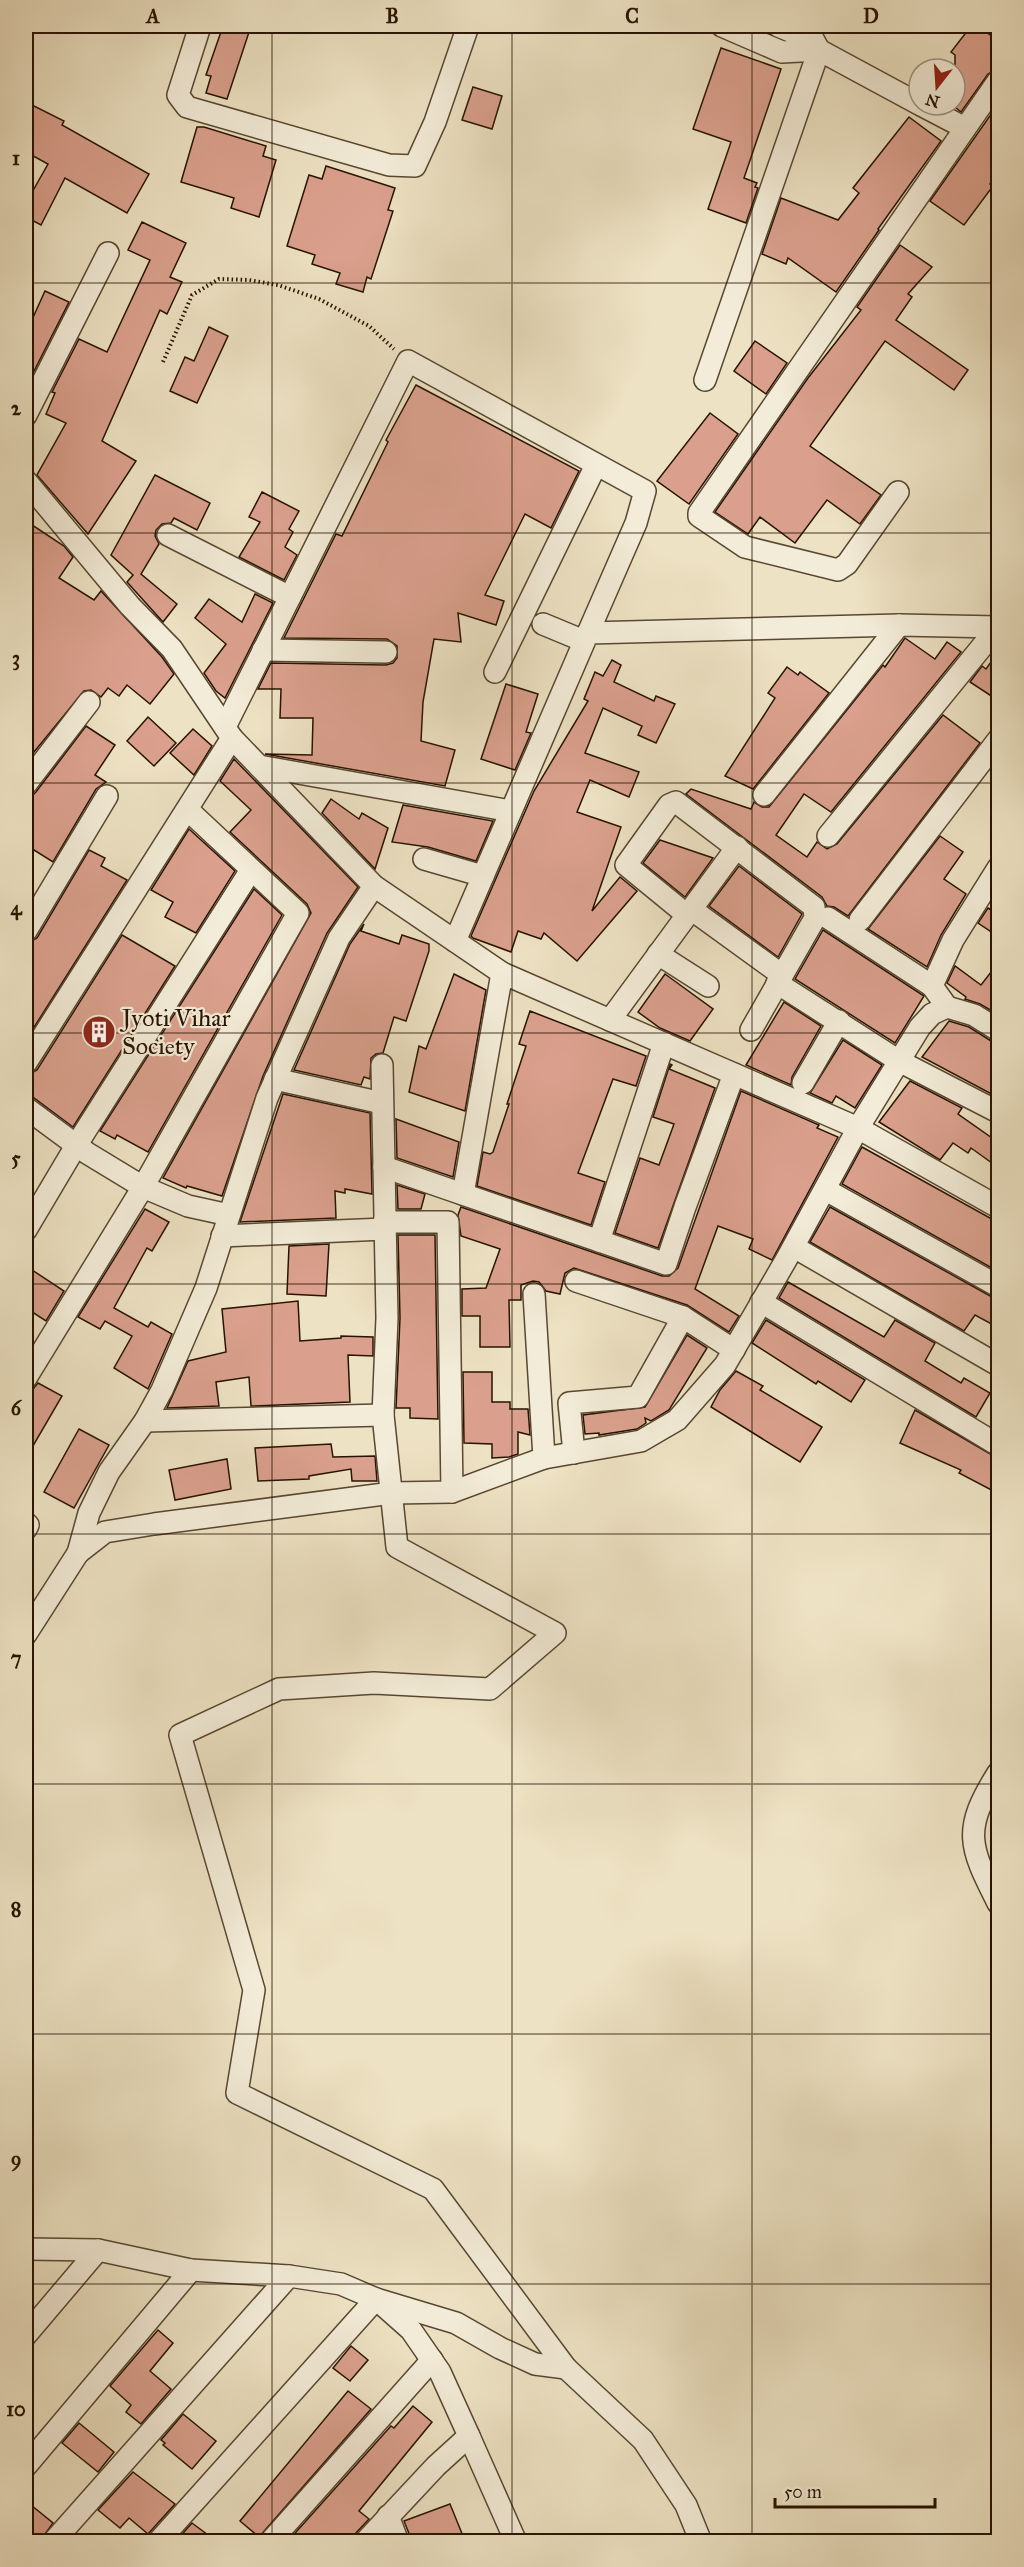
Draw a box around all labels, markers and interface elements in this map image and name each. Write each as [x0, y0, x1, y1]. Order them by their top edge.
text: A [144, 4, 160, 28]
text: B [385, 4, 399, 28]
text: C [625, 4, 639, 28]
text: D [863, 4, 879, 28]
north arrow [907, 57, 967, 117]
text: N [923, 90, 942, 112]
text: 1 [12, 146, 20, 170]
text: 2 [11, 396, 22, 420]
text: 3 [12, 646, 20, 671]
text: 4 [10, 896, 22, 921]
place label: Jyoti Vihar Society [119, 1003, 230, 1061]
building icon: Jyoti Vihar Society [81, 1014, 117, 1050]
text: 5 [11, 1146, 21, 1170]
text: 6 [11, 1396, 23, 1420]
text: 7 [11, 1646, 22, 1670]
text: 8 [11, 1897, 21, 1921]
text: 9 [11, 2147, 21, 2172]
text: 10 [6, 2397, 26, 2421]
scale bar [775, 2471, 936, 2509]
text: 50 m [784, 2481, 822, 2503]

